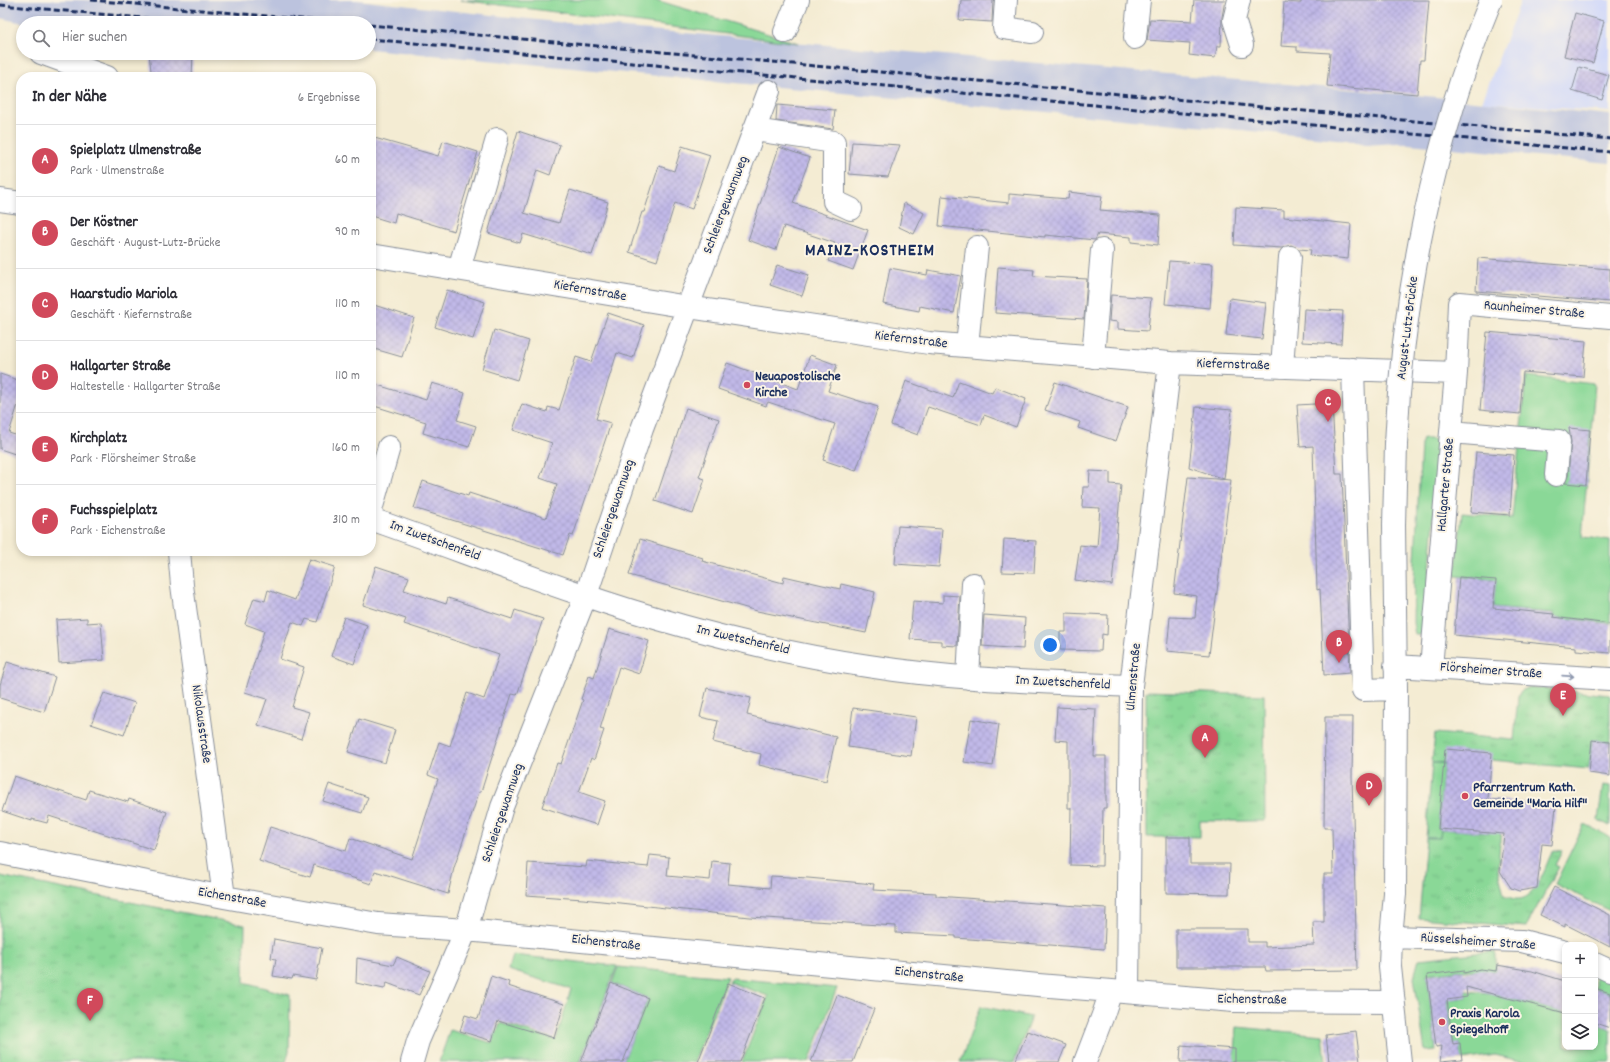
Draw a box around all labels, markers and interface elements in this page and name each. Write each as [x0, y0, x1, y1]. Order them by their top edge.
search box [16, 16, 376, 60]
icon: search [30, 27, 52, 49]
text: Hier suchen [62, 27, 127, 49]
text: In der Nähe [32, 86, 107, 110]
text: 6 Ergebnisse [298, 89, 360, 108]
text: Spielplatz Ulmenstraße [70, 140, 201, 162]
text: A [41, 151, 49, 170]
text: 60 m [335, 151, 360, 170]
street label: Schleiergewannweg [698, 153, 754, 257]
text: Park · Ulmenstraße [70, 162, 164, 181]
text: Der Köstner [70, 212, 138, 234]
text: B [42, 223, 48, 242]
text: 90 m [335, 223, 360, 242]
text: Geschäft · August-Lutz-Brücke [70, 234, 220, 253]
district label: MAINZ-KOSTHEIM [805, 239, 935, 264]
street label: Kiefernstraße [552, 275, 628, 307]
street label: August-Lutz-Brücke [1392, 275, 1424, 381]
text: Haarstudio Mariola [70, 284, 177, 306]
text: C [42, 295, 48, 314]
text: 110 m [335, 295, 360, 314]
street label: Raunheimer Straße [1483, 296, 1585, 324]
text: Geschäft · Kiefernstraße [70, 306, 192, 325]
street label: Kiefernstraße [873, 326, 949, 354]
street label: Kiefernstraße [1196, 354, 1270, 376]
text: Hallgarter Straße [70, 356, 171, 378]
text: D [42, 367, 48, 386]
text: 110 m [335, 367, 360, 386]
place label: Neuapostolische Kirche [755, 367, 841, 403]
text: Haltestelle · Hallgarter Straße [70, 378, 220, 397]
marker: Neuapostolische Kirche [742, 380, 752, 390]
pin: C [1315, 389, 1341, 422]
text: Kirchplatz [70, 428, 127, 450]
street label: Hallgarter Straße [1432, 437, 1460, 533]
text: E [42, 439, 48, 458]
text: 160 m [332, 439, 360, 458]
text: Park · Flörsheimer Straße [70, 450, 196, 469]
street label: Schleiergewannweg [588, 457, 640, 561]
text: Fuchsspielplatz [70, 500, 157, 522]
text: F [42, 511, 48, 530]
text: 310 m [332, 511, 360, 530]
street label: Im Zwetschenfeld [387, 515, 483, 567]
text: Park · Eichenstraße [70, 522, 165, 541]
street label: Im Zwetschenfeld [694, 620, 792, 660]
pin: B [1326, 630, 1352, 663]
your location [1040, 635, 1060, 655]
street label: Ulmenstraße [1121, 642, 1147, 712]
street label: Flörsheimer Straße [1439, 657, 1543, 685]
street label: Im Zwetschenfeld [1015, 671, 1111, 695]
one-way arrow [1561, 673, 1574, 680]
pin: E [1550, 683, 1576, 716]
street label: Nikolausstraße [186, 684, 216, 764]
pin: A [1192, 725, 1218, 758]
street label: Schleiergewannweg [477, 761, 529, 865]
pin: D [1356, 773, 1382, 806]
place label: Pfarrzentrum Kath. Gemeinde "Maria Hilf" [1473, 778, 1587, 814]
marker: Pfarrzentrum Kath. Gemeinde "Maria Hilf" [1460, 791, 1470, 801]
street label: Eichenstraße [196, 882, 268, 914]
street label: Rüsselsheimer Straße [1420, 928, 1536, 956]
street label: Eichenstraße [571, 929, 641, 957]
map controls [1562, 942, 1598, 1050]
button: + [1562, 942, 1598, 978]
street label: Eichenstraße [894, 961, 964, 989]
button: − [1562, 978, 1598, 1014]
pin: F [77, 988, 103, 1021]
street label: Eichenstraße [1217, 989, 1287, 1011]
place label: Praxis Karola Spiegelhoff [1450, 1004, 1521, 1040]
button: layers [1562, 1014, 1598, 1050]
marker: Praxis Karola Spiegelhoff [1437, 1017, 1447, 1027]

